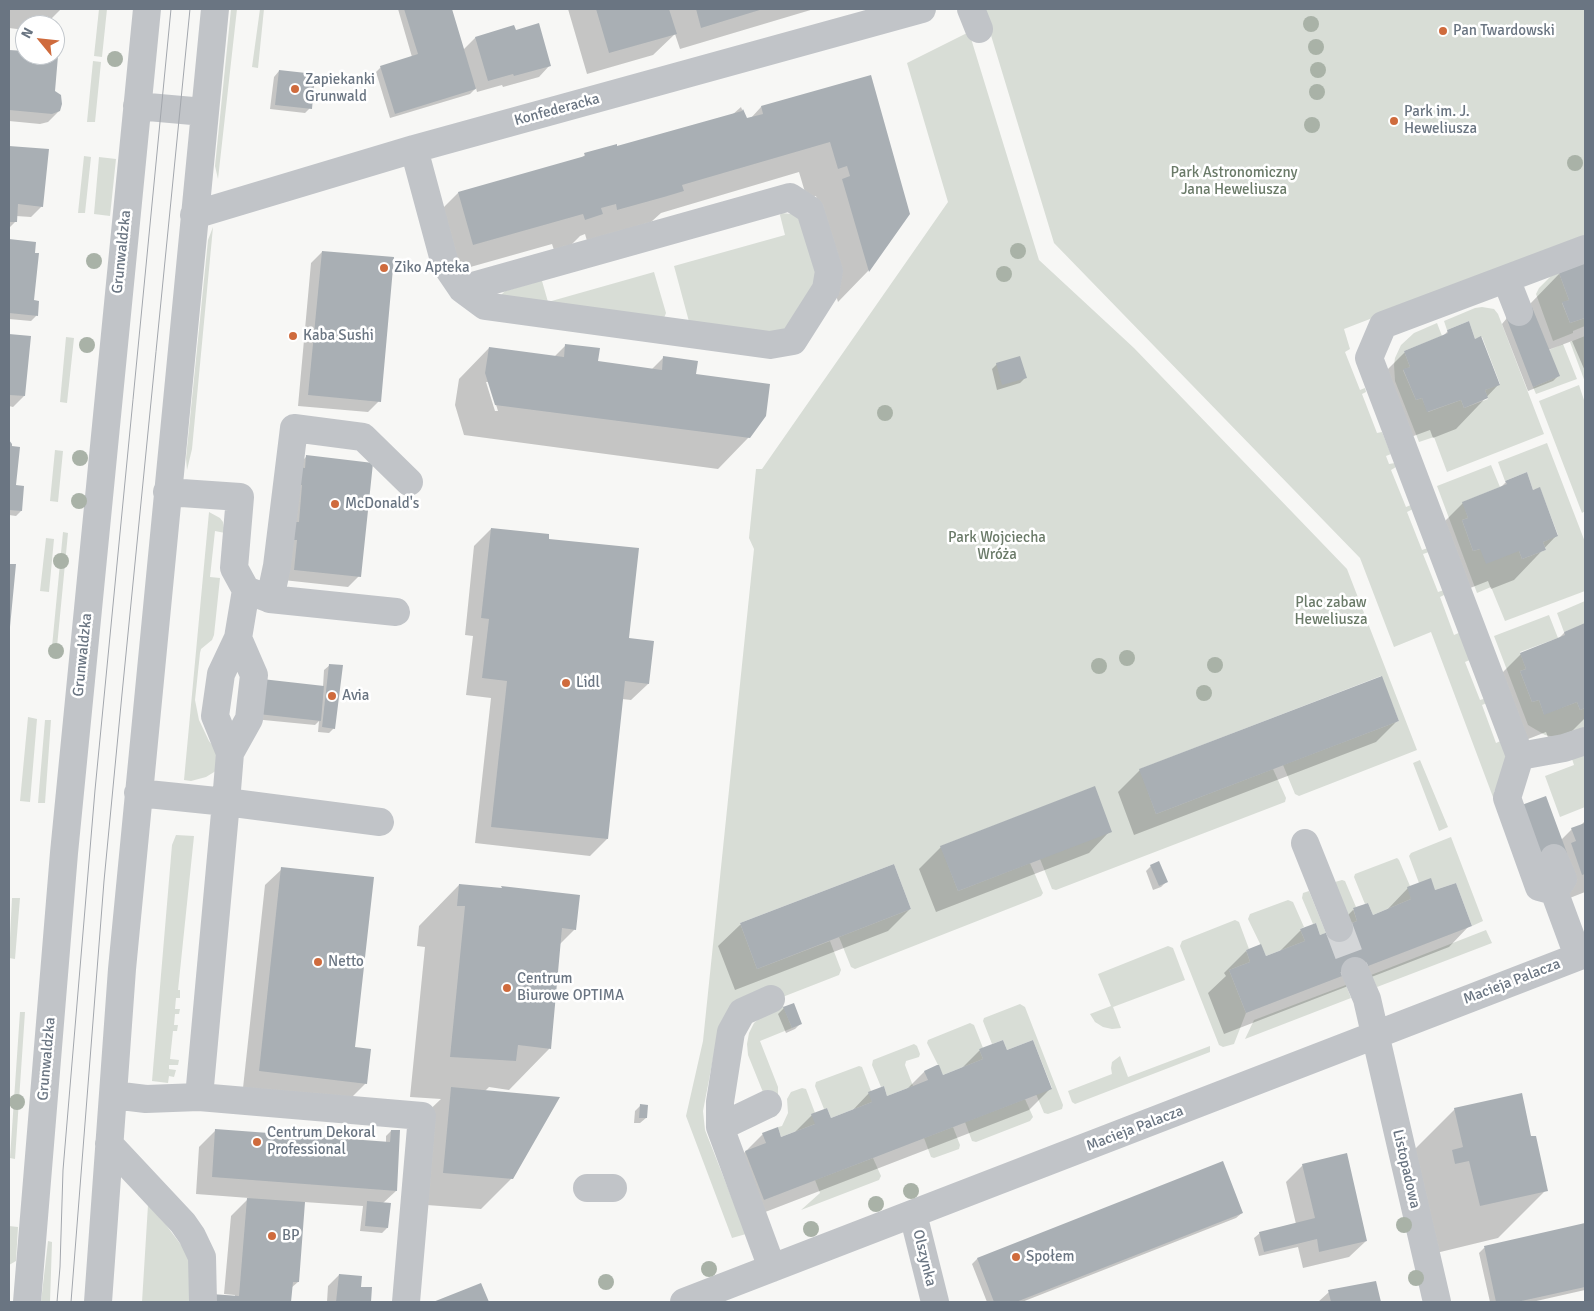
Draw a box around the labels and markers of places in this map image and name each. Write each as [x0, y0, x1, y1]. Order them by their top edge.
place label: Pan Twardowski [1453, 22, 1555, 40]
marker: Pan Twardowski [1437, 25, 1449, 37]
place label: Zapiekanki Grunwald [305, 71, 375, 106]
marker: Zapiekanki Grunwald [289, 83, 301, 95]
place label: Park im. J. Heweliusza [1404, 103, 1477, 138]
marker: Park im. J. Heweliusza [1388, 115, 1400, 127]
place label: Ziko Apteka [394, 259, 470, 277]
marker: Ziko Apteka [378, 262, 390, 274]
place label: Kaba Sushi [303, 327, 374, 345]
marker: Kaba Sushi [287, 330, 299, 342]
place label: McDonald's [345, 495, 419, 513]
marker: McDonald's [329, 498, 341, 510]
place label: Lidl [576, 674, 600, 692]
marker: Lidl [560, 677, 572, 689]
place label: Avia [342, 687, 369, 705]
marker: Avia [326, 690, 338, 702]
place label: Netto [328, 953, 364, 971]
marker: Netto [312, 956, 324, 968]
place label: Centrum Biurowe OPTIMA [517, 970, 624, 1005]
marker: Centrum Biurowe OPTIMA [501, 982, 513, 994]
place label: Centrum Dekoral Professional [267, 1124, 376, 1159]
marker: Centrum Dekoral Professional [251, 1136, 263, 1148]
place label: BP [282, 1227, 300, 1245]
marker: BP [266, 1230, 278, 1242]
place label: Społem [1026, 1248, 1075, 1266]
marker: Społem [1010, 1251, 1022, 1263]

